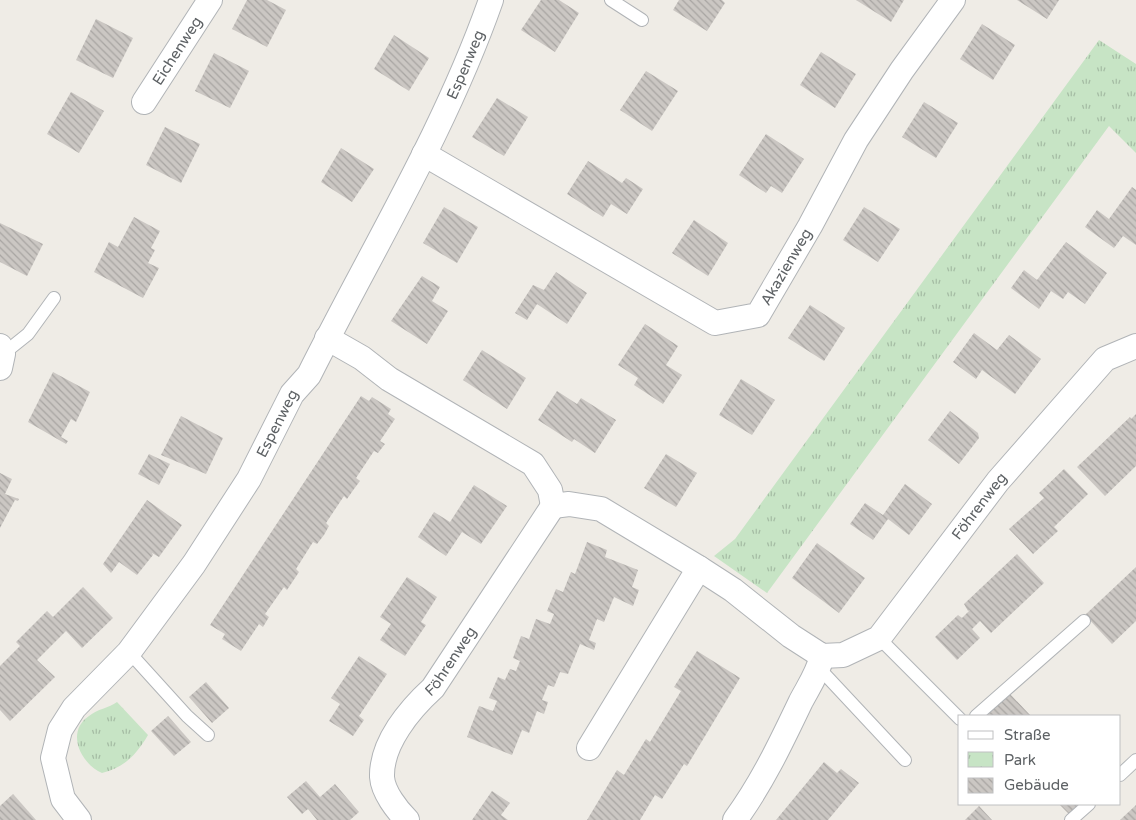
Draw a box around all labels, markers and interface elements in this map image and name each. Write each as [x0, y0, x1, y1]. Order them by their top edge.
street label: Eichenweg [148, 13, 206, 88]
street label: Espenweg [443, 28, 488, 102]
street label: Akazienweg [757, 225, 816, 309]
street label: Espenweg [253, 387, 302, 460]
street label: Föhrenweg [948, 469, 1010, 543]
street label: Föhrenweg [421, 623, 480, 700]
legend [958, 715, 1121, 805]
text: Straße [1004, 726, 1050, 744]
text: Park [1004, 751, 1036, 769]
text: Gebäude [1004, 776, 1069, 794]

